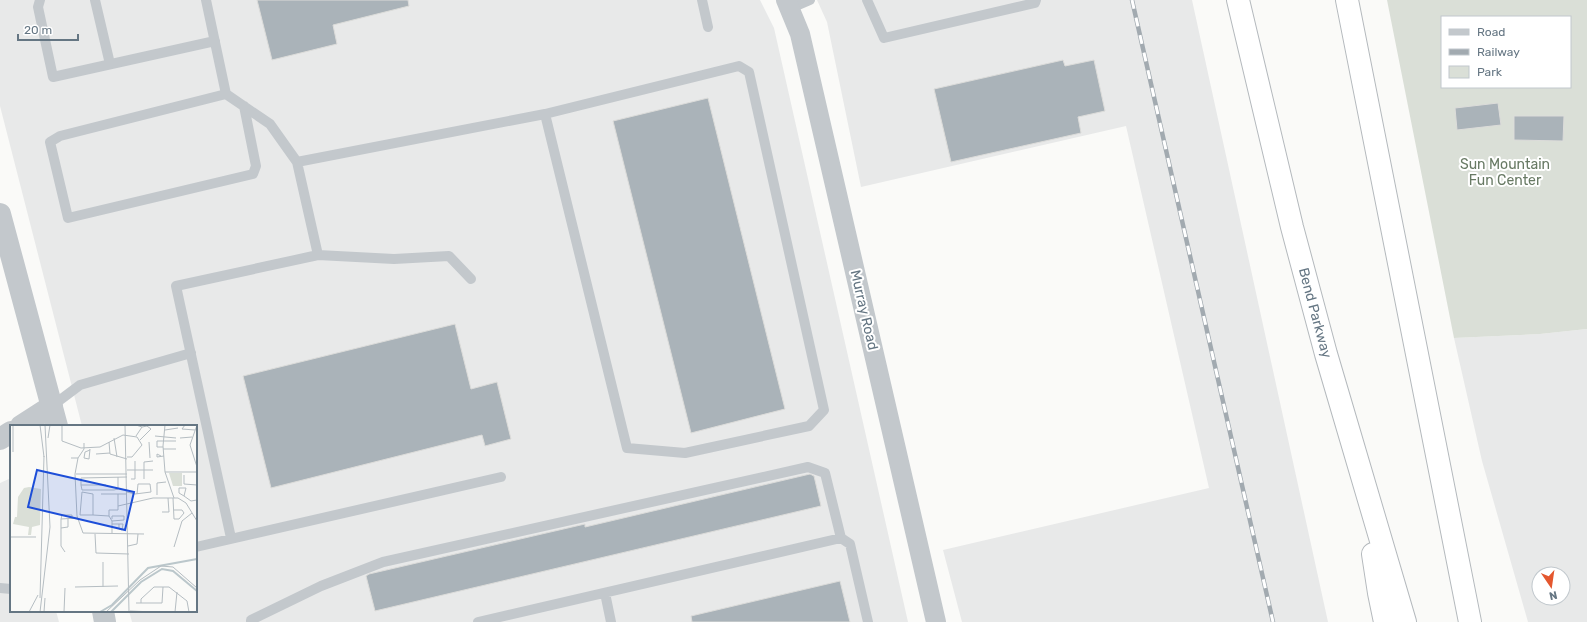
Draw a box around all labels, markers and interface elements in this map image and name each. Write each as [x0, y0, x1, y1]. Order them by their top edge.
scale bar [18, 16, 78, 42]
legend [1441, 16, 1571, 88]
text: 20 m [24, 23, 52, 37]
text: Road [1477, 25, 1505, 39]
text: Railway [1477, 45, 1520, 59]
text: Park [1477, 65, 1503, 79]
park label: Sun Mountain Fun Center [1460, 156, 1550, 189]
street label: Bend Parkway [1295, 266, 1335, 360]
street label: Murray Road [847, 268, 881, 352]
inset map [10, 425, 197, 612]
north arrow [1531, 566, 1571, 606]
text: N [1548, 588, 1558, 602]

